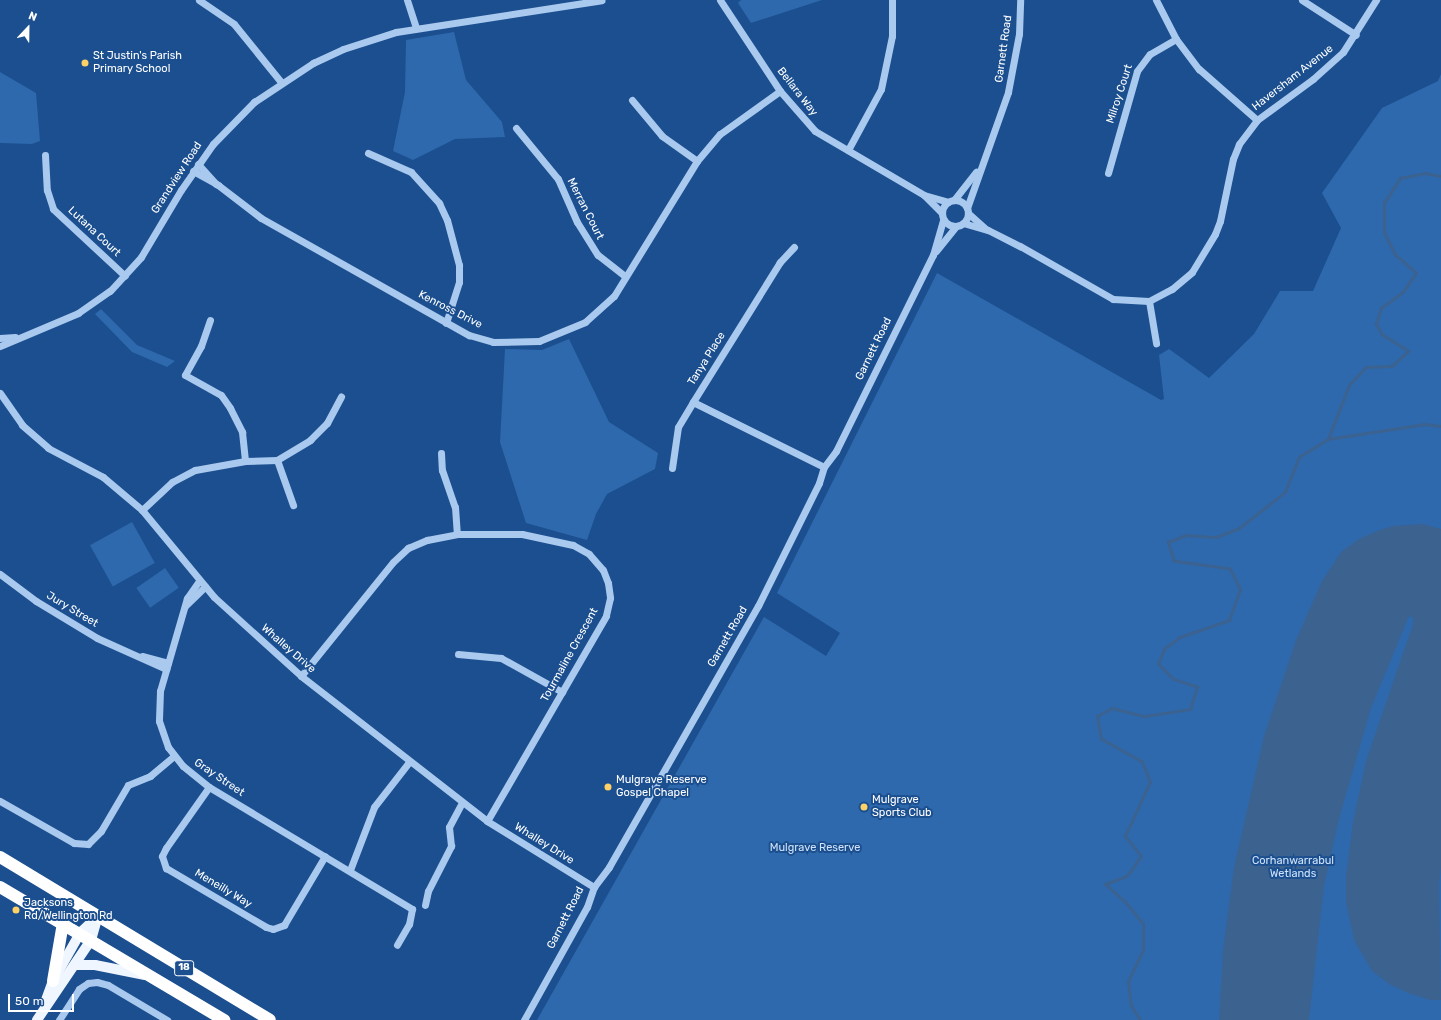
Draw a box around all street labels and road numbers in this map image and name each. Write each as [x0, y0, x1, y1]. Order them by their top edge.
street label: Garnett Road [993, 14, 1015, 84]
street label: Haversham Avenue [1250, 42, 1336, 114]
street label: Milroy Court [1104, 63, 1136, 125]
street label: Bellara Way [774, 65, 820, 119]
street label: Grandview Road [149, 140, 205, 216]
street label: Merran Court [564, 176, 606, 242]
street label: Lutana Court [65, 204, 123, 260]
street label: Kenross Drive [416, 288, 484, 332]
street label: Garnett Road [853, 316, 895, 382]
street label: Tanya Place [685, 330, 729, 388]
street label: Jury Street [44, 589, 100, 631]
street label: Garnett Road [705, 604, 751, 670]
street label: Tourmaline Crescent [539, 606, 601, 704]
street label: Whalley Drive [258, 622, 318, 676]
street label: Gray Street [191, 756, 247, 800]
street label: Whalley Drive [512, 820, 576, 868]
street label: Meneilly Way [192, 867, 254, 911]
street label: Garnett Road [545, 885, 587, 951]
road number: 18 [174, 960, 194, 976]

